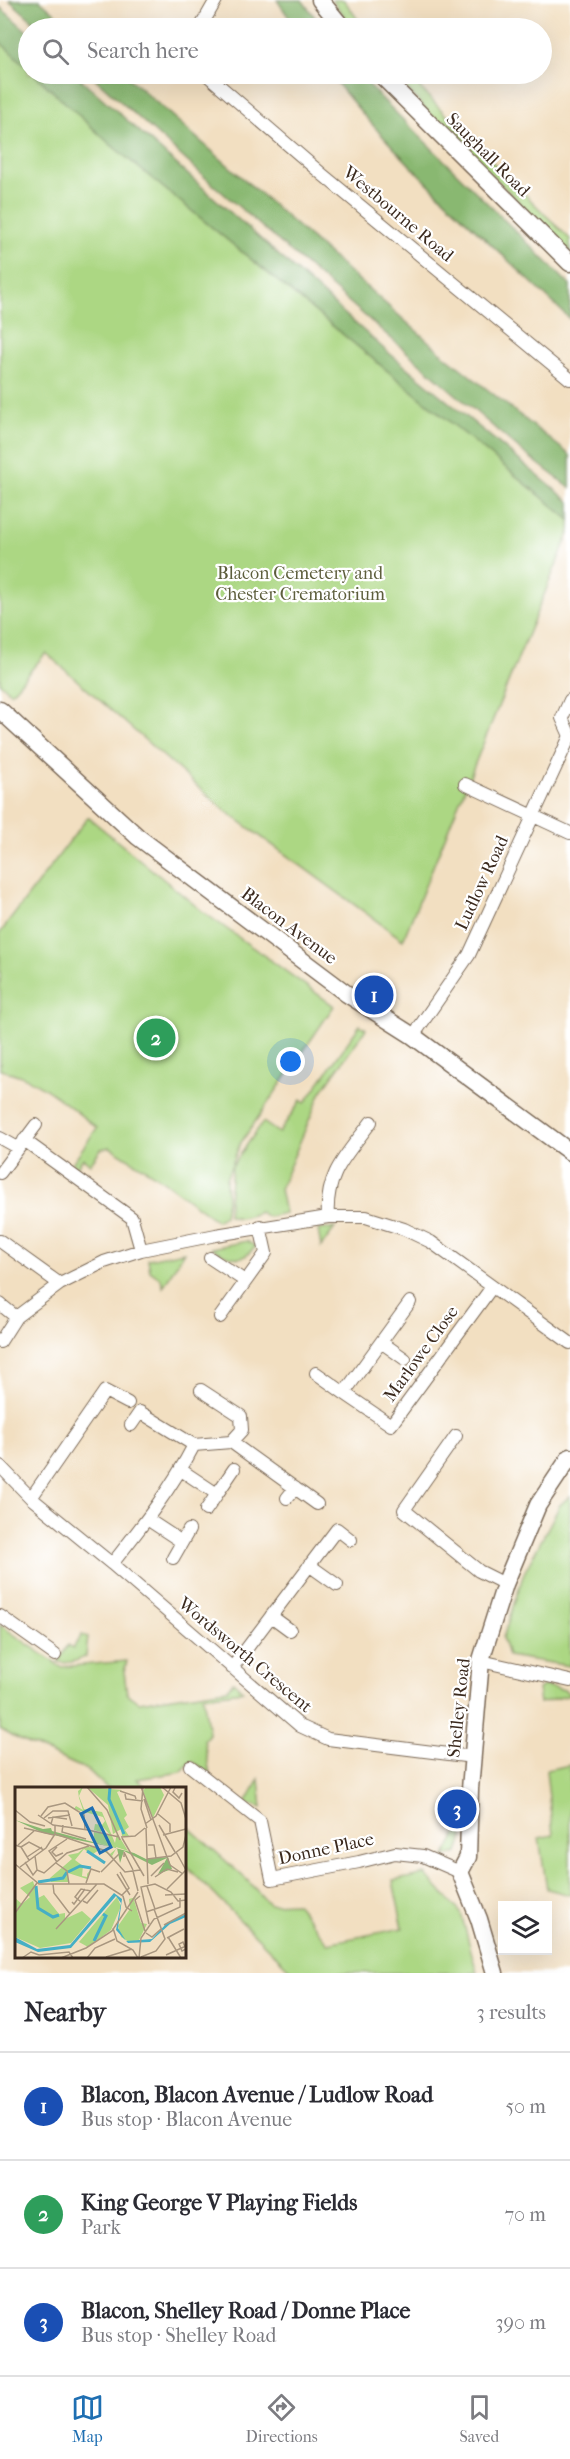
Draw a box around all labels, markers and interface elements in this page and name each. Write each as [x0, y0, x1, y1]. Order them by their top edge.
search box [18, 18, 552, 84]
icon: search [39, 35, 72, 68]
text: Search here [87, 38, 199, 64]
street label: Saughall Road [442, 109, 534, 201]
street label: Westbourne Road [338, 161, 458, 266]
park label: Blacon Cemetery and Chester Crematorium [215, 563, 385, 605]
street label: Ludlow Road [451, 832, 513, 934]
street label: Blacon Avenue [237, 883, 341, 969]
pin: 1 [354, 972, 394, 1018]
pin: 2 [136, 1016, 176, 1060]
your location [276, 1047, 305, 1076]
street label: Marlowe Close [379, 1302, 463, 1406]
street label: Wordsworth Crescent [173, 1592, 317, 1717]
street label: Shelley Road [443, 1657, 475, 1759]
pin: 3 [438, 1786, 476, 1832]
inset map [15, 1787, 186, 1958]
street label: Donne Place [276, 1829, 376, 1869]
map controls [498, 1901, 552, 1955]
button: layers [498, 1901, 552, 1955]
text: Nearby [24, 1997, 106, 2028]
text: 3 results [477, 2001, 546, 2024]
text: Blacon, Blacon Avenue / Ludlow Road [81, 2082, 433, 2108]
text: 1 [40, 2095, 47, 2118]
text: 50 m [505, 2095, 546, 2118]
text: Bus stop · Blacon Avenue [81, 2108, 292, 2131]
text: King George V Playing Fields [81, 2190, 357, 2216]
text: 2 [38, 2203, 49, 2226]
text: 70 m [504, 2203, 546, 2226]
text: Park [81, 2216, 121, 2239]
text: Blacon, Shelley Road / Donne Place [81, 2298, 410, 2324]
text: 3 [39, 2311, 48, 2334]
text: 390 m [495, 2311, 546, 2334]
text: Bus stop · Shelley Road [81, 2324, 276, 2347]
tab: Map [71, 2391, 104, 2446]
tab: Directions [246, 2391, 318, 2446]
tab: Saved [459, 2391, 499, 2446]

